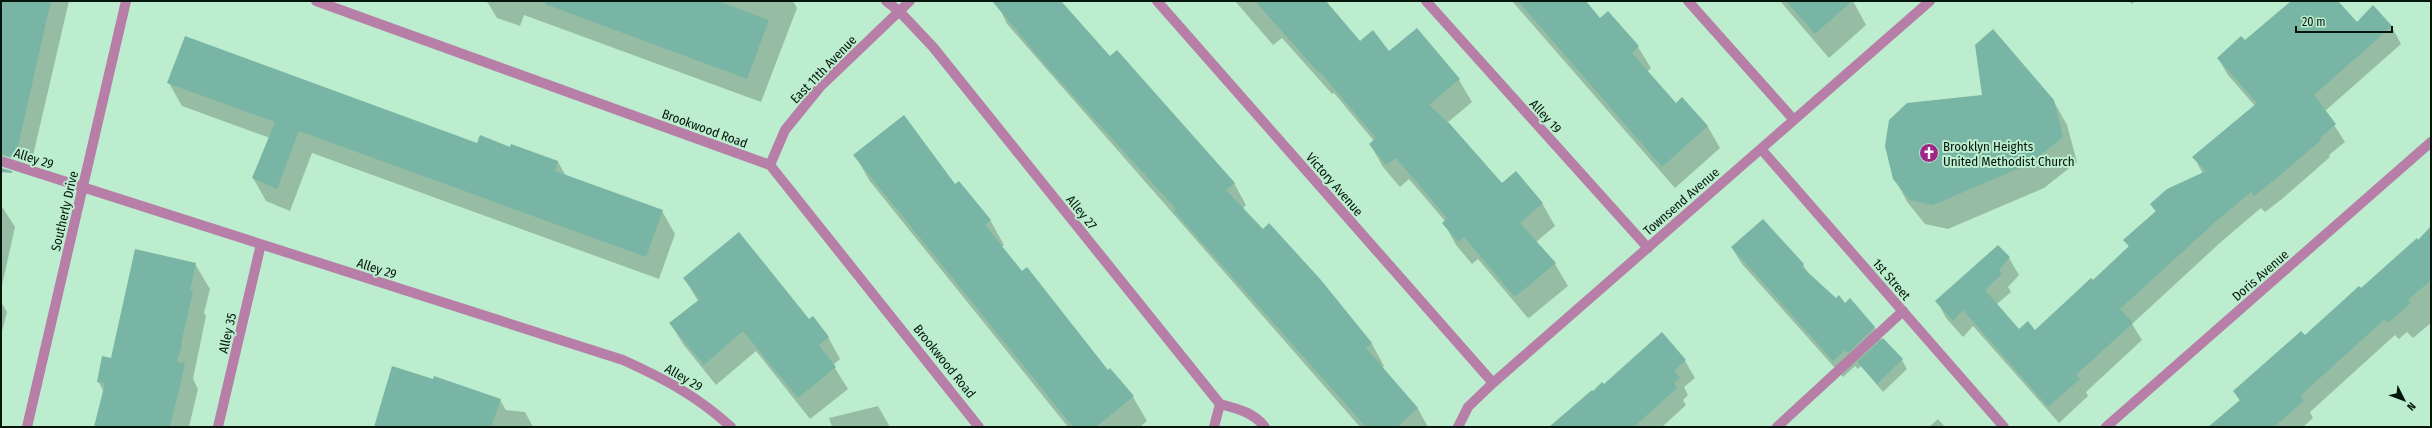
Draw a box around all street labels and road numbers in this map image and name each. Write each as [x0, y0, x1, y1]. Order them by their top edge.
street label: East 11th Avenue [787, 32, 859, 106]
street label: Alley 19 [1527, 96, 1565, 136]
street label: Brookwood Road [660, 106, 750, 151]
street label: Alley 29 [12, 145, 56, 172]
street label: Victory Avenue [1303, 150, 1366, 219]
street label: Townsend Avenue [1640, 164, 1722, 238]
street label: Southerly Drive [48, 170, 81, 253]
street label: Alley 27 [1063, 192, 1100, 232]
street label: Doris Avenue [2229, 247, 2292, 304]
street label: Alley 29 [355, 255, 399, 282]
street label: 1st Street [1870, 256, 1914, 304]
street label: Alley 35 [216, 312, 239, 355]
street label: Brookwood Road [910, 322, 979, 401]
street label: Alley 29 [662, 361, 705, 394]

